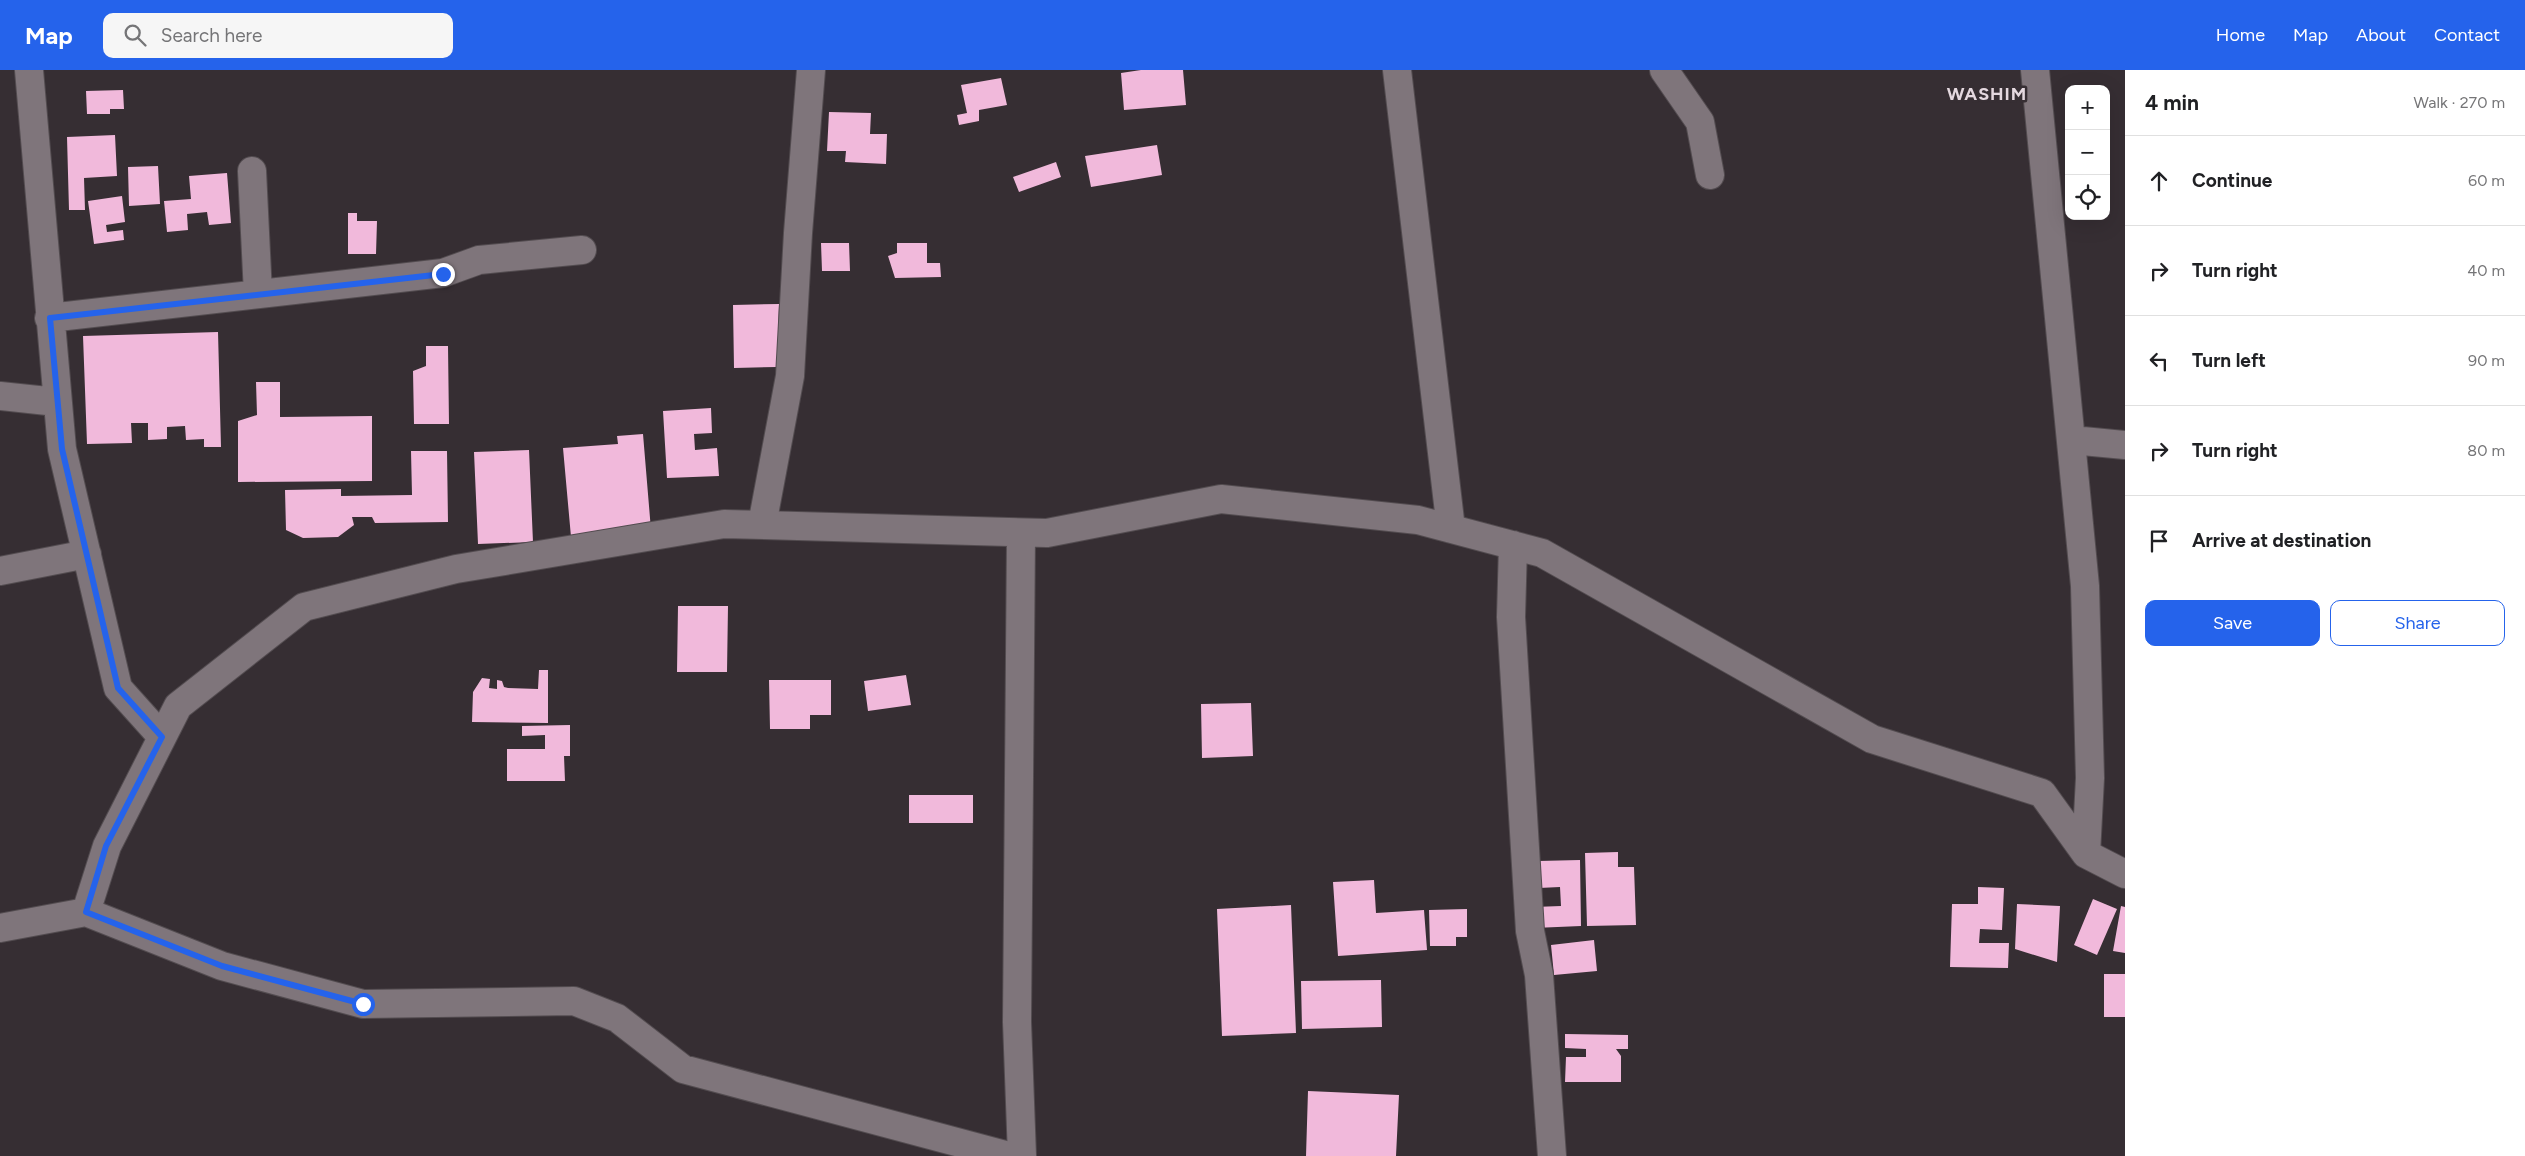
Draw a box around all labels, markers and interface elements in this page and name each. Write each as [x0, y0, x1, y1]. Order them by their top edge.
search box [103, 13, 453, 58]
text: Map [25, 21, 73, 50]
icon: search [121, 21, 149, 49]
text: Search here [161, 24, 262, 47]
text: Home [2216, 24, 2265, 46]
text: Map [2293, 24, 2328, 46]
text: About [2356, 24, 2406, 46]
text: Contact [2434, 24, 2500, 46]
district label: WASHIM [1947, 83, 2027, 105]
map controls [2065, 85, 2110, 220]
button: + [2065, 85, 2110, 130]
text: 4 min [2145, 90, 2199, 115]
text: Walk · 270 m [2414, 93, 2505, 112]
button: − [2065, 130, 2110, 175]
icon: ahead [2145, 167, 2173, 195]
text: Continue [2192, 169, 2272, 192]
text: 60 m [2468, 171, 2505, 190]
button: locate [2065, 175, 2110, 220]
icon: right [2145, 257, 2173, 285]
text: Turn right [2192, 259, 2278, 282]
text: 40 m [2467, 261, 2505, 280]
route end [432, 263, 455, 286]
icon: left [2145, 347, 2173, 375]
text: Turn left [2192, 349, 2266, 372]
text: 90 m [2468, 351, 2505, 370]
icon: right [2145, 437, 2173, 465]
text: Turn right [2192, 439, 2278, 462]
text: 80 m [2467, 441, 2505, 460]
icon: arrive [2145, 527, 2173, 555]
text: Arrive at destination [2192, 529, 2371, 552]
button: Save [2145, 600, 2320, 646]
button: Share [2330, 600, 2505, 646]
route start [352, 993, 375, 1016]

